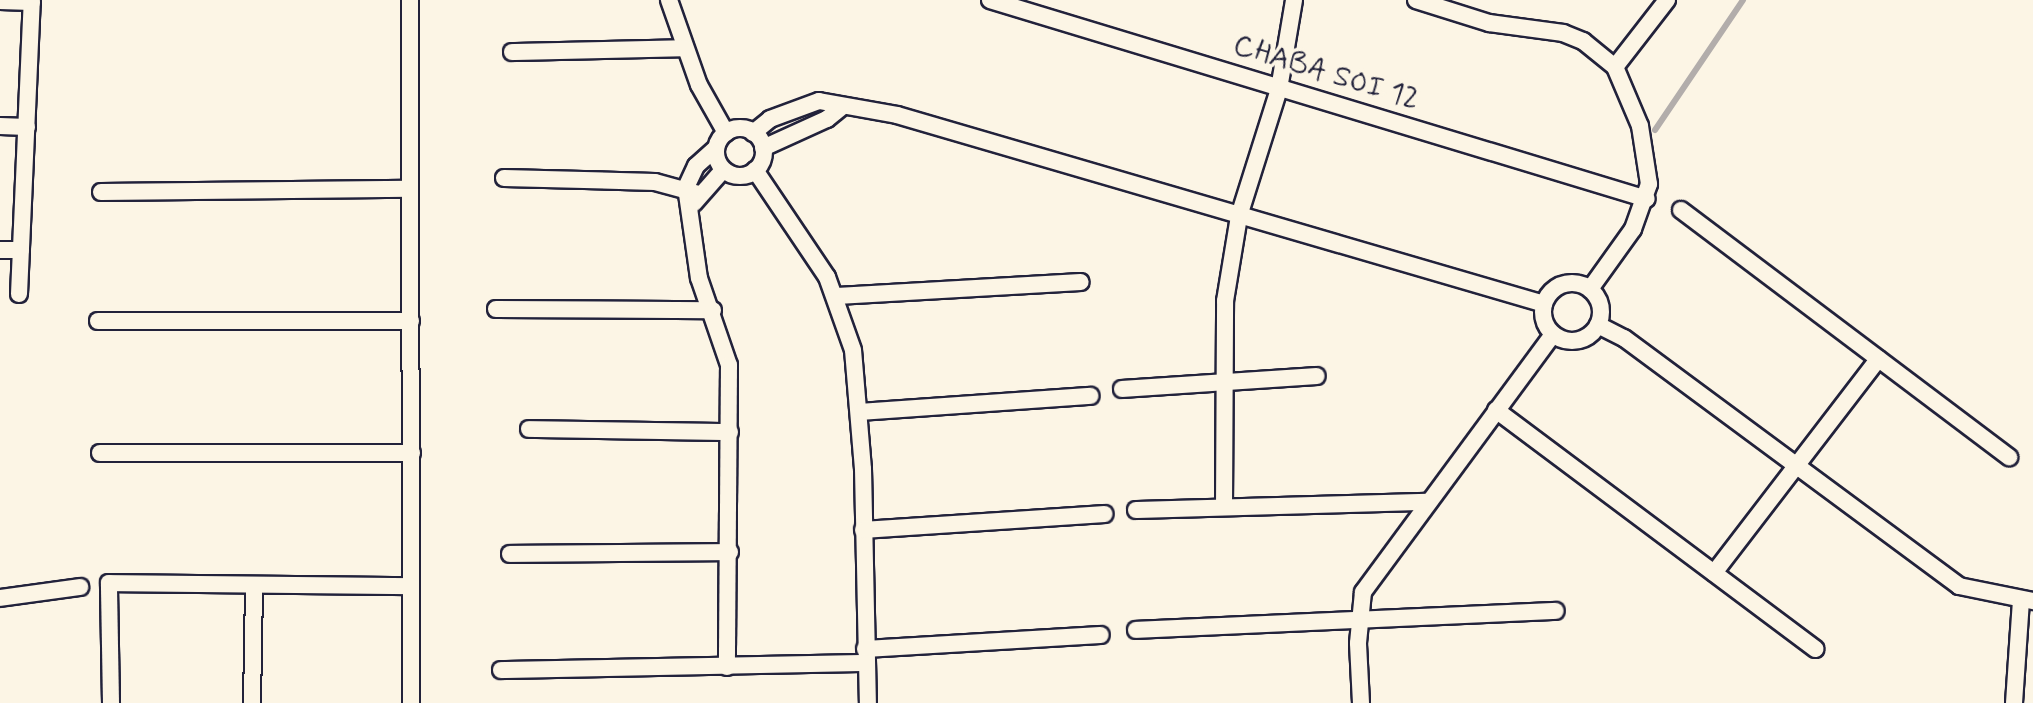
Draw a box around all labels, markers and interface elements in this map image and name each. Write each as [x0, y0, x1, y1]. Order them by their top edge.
street label: CHABA SOI 12 [1227, 27, 1425, 119]

